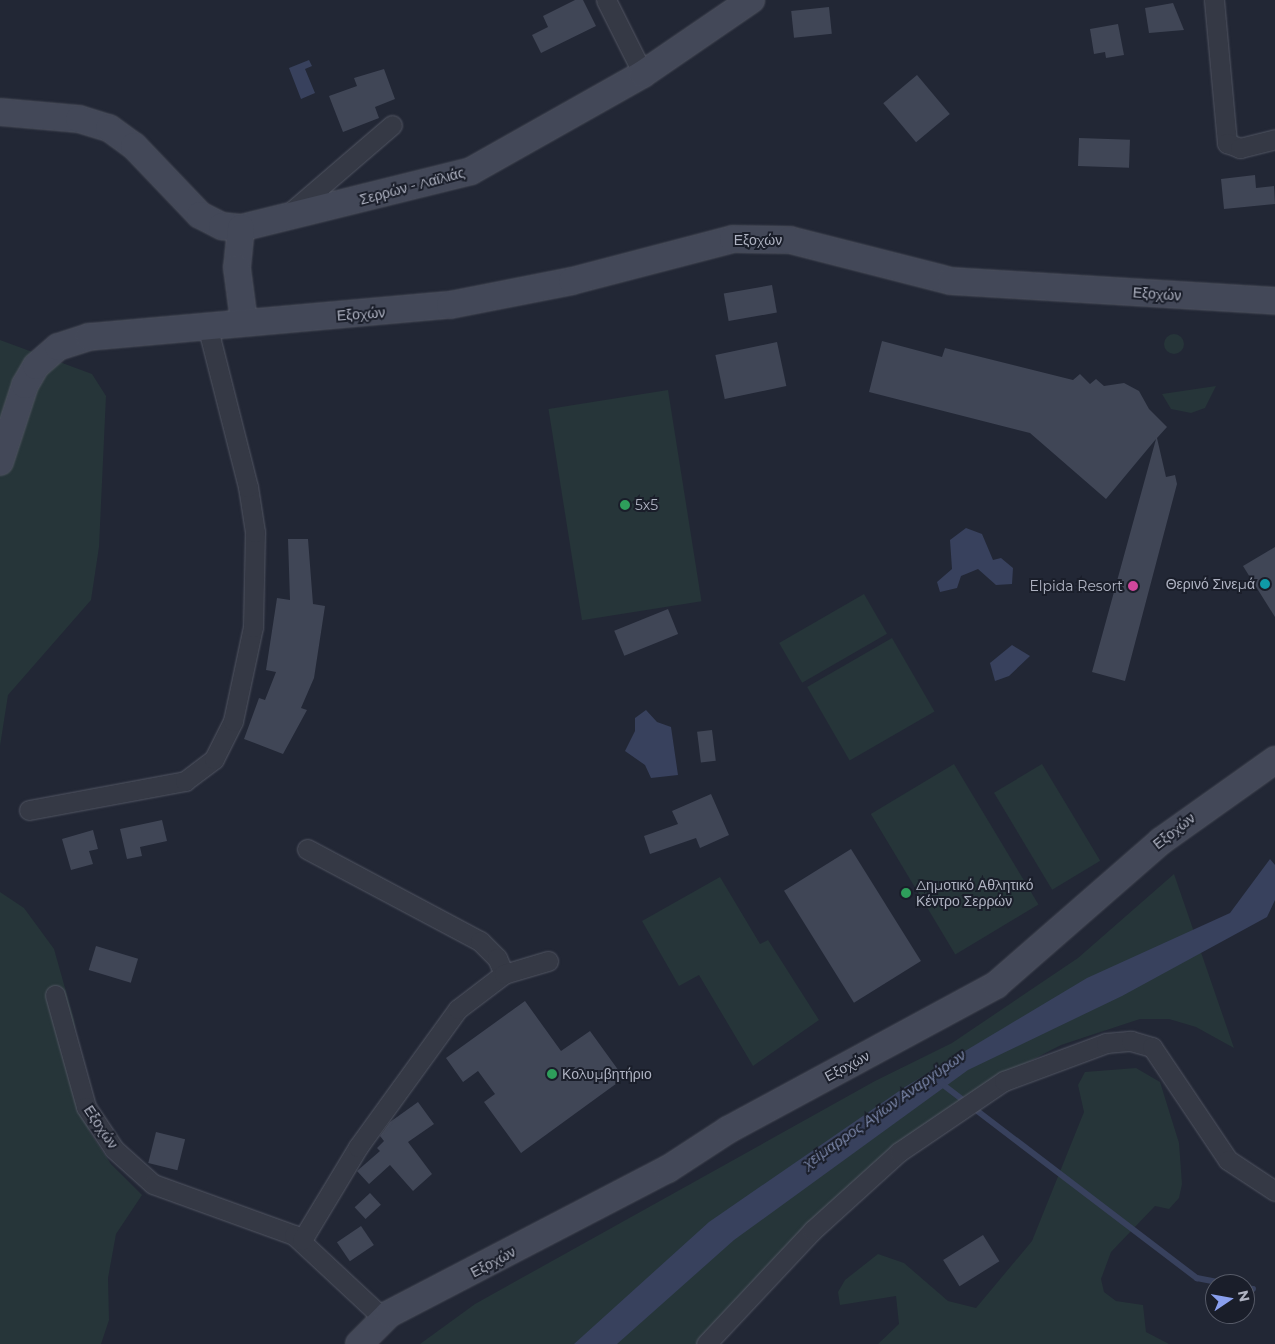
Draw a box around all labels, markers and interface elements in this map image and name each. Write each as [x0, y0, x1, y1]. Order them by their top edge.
street label: Σερρών - Λαϊλιάς [358, 164, 466, 208]
street label: Εξοχών [734, 232, 782, 248]
street label: Εξοχών [1132, 284, 1182, 304]
street label: Εξοχών [336, 304, 386, 324]
place label: 5x5 [635, 497, 658, 513]
marker: 5x5 [619, 499, 631, 511]
place label: Θερινό Σινεμά [1166, 576, 1255, 592]
place label: Elpida Resort [1029, 578, 1123, 594]
marker: Θερινό Σινεμά [1259, 578, 1271, 590]
marker: Elpida Resort [1127, 580, 1139, 592]
street label: Εξοχών [1150, 809, 1198, 853]
place label: Δημοτικό Αθλητικό Κέντρο Σερρών [916, 877, 1034, 910]
marker: Δημοτικό Αθλητικό Κέντρο Σερρών [900, 887, 912, 899]
water label: χείμαρρος Αγίων Αναργύρων [799, 1046, 969, 1172]
street label: Εξοχών [822, 1047, 872, 1085]
place label: Κολυμβητήριο [562, 1066, 652, 1082]
marker: Κολυμβητήριο [546, 1068, 558, 1080]
street label: Εξοχών [80, 1102, 122, 1152]
street label: Εξοχών [468, 1243, 518, 1281]
north arrow [1205, 1274, 1255, 1324]
text: N [1234, 1289, 1254, 1303]

